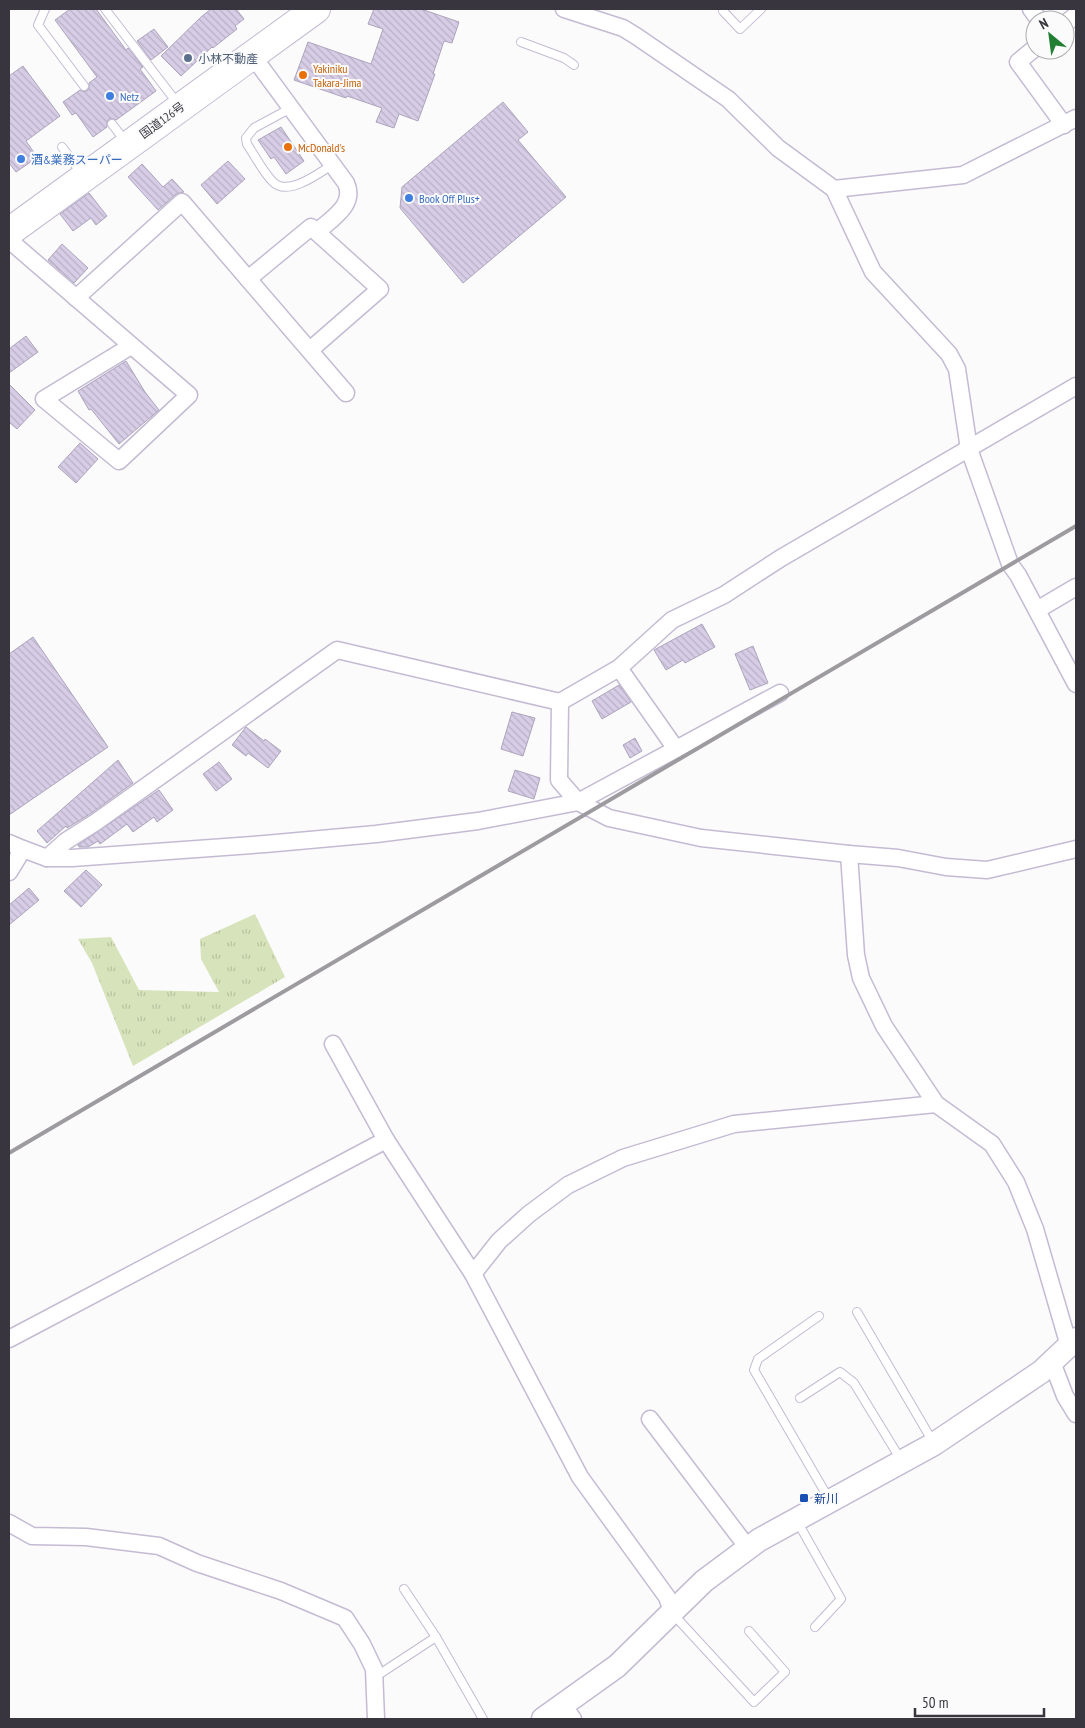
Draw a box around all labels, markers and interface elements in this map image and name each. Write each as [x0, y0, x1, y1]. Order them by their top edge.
north arrow [1025, 10, 1075, 60]
text: N [1036, 14, 1051, 33]
place label: 小林不動產 [198, 51, 258, 66]
marker: 小林不動產 [182, 52, 194, 64]
place label: Yakiniku Takara-Jima [313, 61, 361, 90]
marker: Yakiniku Takara-Jima [297, 69, 309, 81]
place label: Netz [120, 89, 139, 104]
marker: Netz [104, 90, 116, 102]
street label: 国道126号 [136, 99, 188, 141]
place label: McDonald's [298, 140, 345, 155]
marker: McDonald's [282, 141, 294, 153]
place label: 酒&業務スーパー [31, 152, 123, 167]
marker: 酒&業務スーパー [15, 153, 27, 165]
place label: Book Off Plus+ [419, 191, 480, 206]
marker: Book Off Plus+ [403, 192, 415, 204]
place label: 新川 [814, 1491, 838, 1506]
marker: 新川 [798, 1492, 810, 1504]
scale bar [915, 1686, 1044, 1718]
text: 50 m [922, 1693, 948, 1712]

